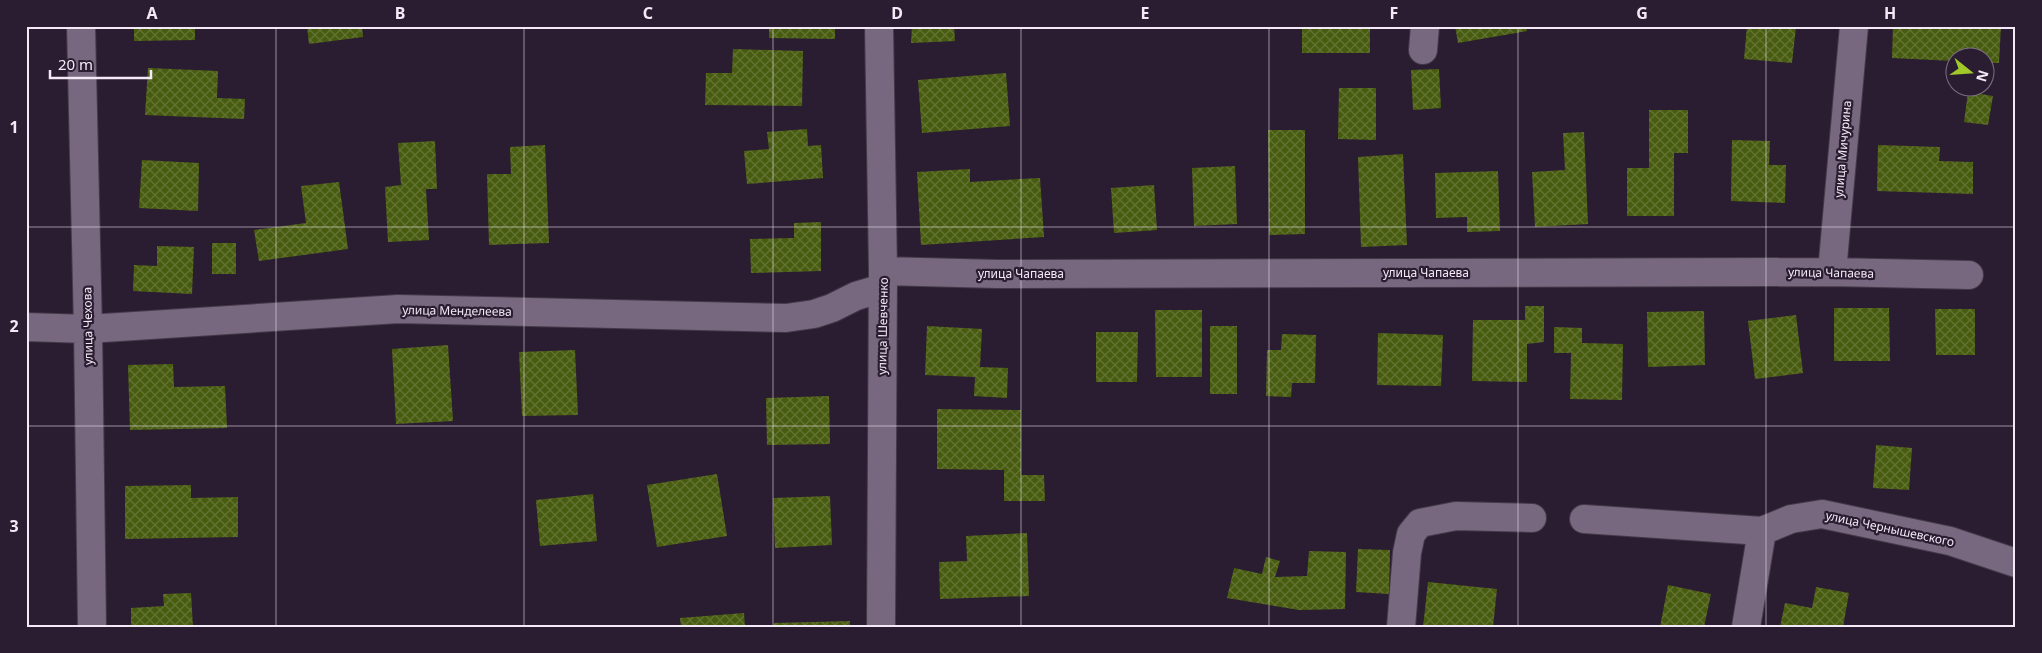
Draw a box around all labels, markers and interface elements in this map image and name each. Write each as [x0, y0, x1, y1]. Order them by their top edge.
text: A [146, 2, 158, 24]
text: B [395, 2, 405, 24]
text: C [643, 2, 653, 24]
text: D [891, 2, 903, 24]
text: E [1141, 2, 1150, 24]
text: F [1390, 2, 1398, 24]
text: G [1636, 2, 1648, 24]
text: H [1884, 2, 1896, 24]
scale bar [50, 48, 151, 80]
north arrow [1944, 48, 1994, 98]
text: 20 m [58, 54, 93, 74]
text: N [1972, 68, 1994, 84]
street label: улица Мичурина [1830, 100, 1855, 198]
text: 1 [9, 116, 19, 138]
street label: улица Чапаева [1788, 263, 1874, 282]
street label: улица Чапаева [1383, 264, 1469, 281]
street label: улица Чапаева [978, 265, 1064, 282]
street label: улица Шевченко [873, 277, 892, 375]
street label: улица Чехова [78, 287, 97, 365]
street label: улица Менделеева [402, 301, 512, 320]
text: 2 [9, 315, 19, 337]
street label: улица Чернышевского [1824, 507, 1956, 550]
text: 3 [9, 515, 19, 537]

